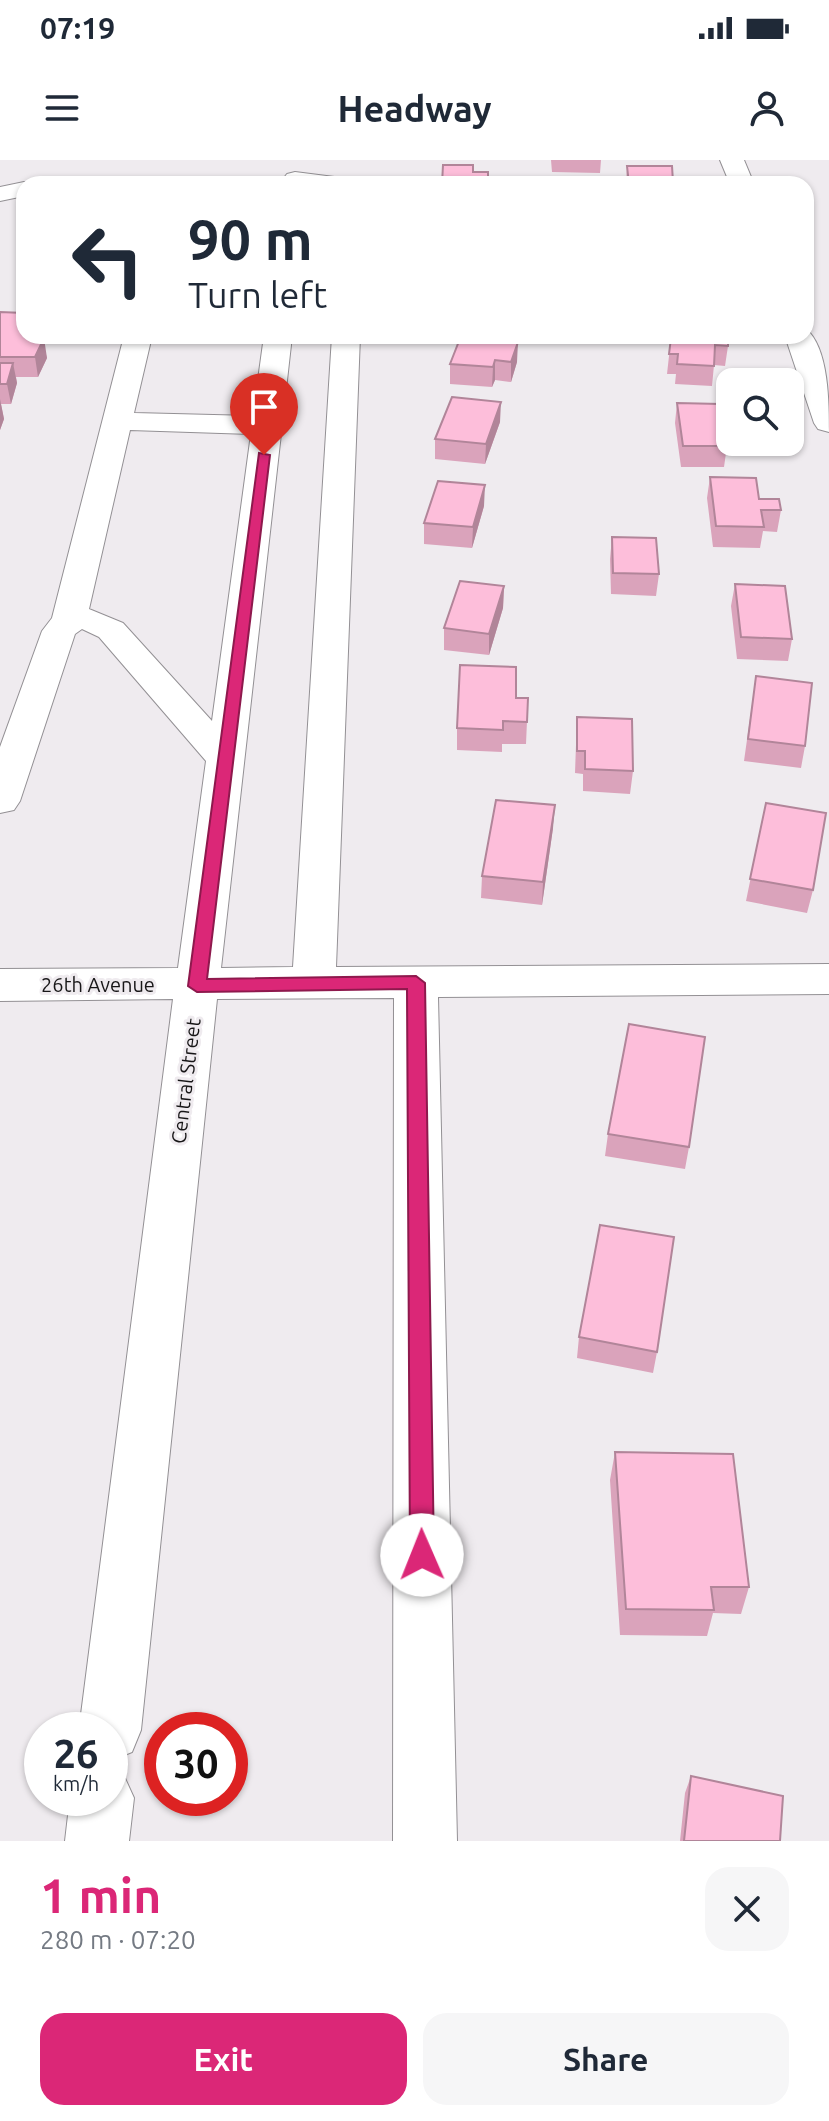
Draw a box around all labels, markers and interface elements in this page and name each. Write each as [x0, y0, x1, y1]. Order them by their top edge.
text: 07:19 [40, 11, 115, 45]
icon: menu [40, 86, 84, 130]
icon: person [745, 86, 789, 130]
text: Headway [337, 88, 492, 129]
icon: left [56, 208, 160, 312]
text: 90 m [188, 208, 313, 271]
text: Turn left [188, 274, 327, 315]
map controls [716, 368, 804, 456]
button: search [716, 368, 804, 456]
pin [230, 373, 298, 455]
icon: arrive [242, 385, 286, 429]
street label: 26th Avenue [41, 973, 155, 996]
street label: Central Street [166, 1017, 205, 1145]
position arrow [380, 1513, 464, 1597]
speed limit sign: 30 [144, 1712, 248, 1816]
text: 26 [53, 1731, 99, 1776]
text: km/h [53, 1772, 99, 1795]
button: close [705, 1867, 789, 1951]
text: 1 min [40, 1868, 161, 1922]
text: 280 m · 07:20 [40, 1925, 196, 1954]
button: Exit [40, 2013, 407, 2105]
button: Share [423, 2013, 789, 2105]

